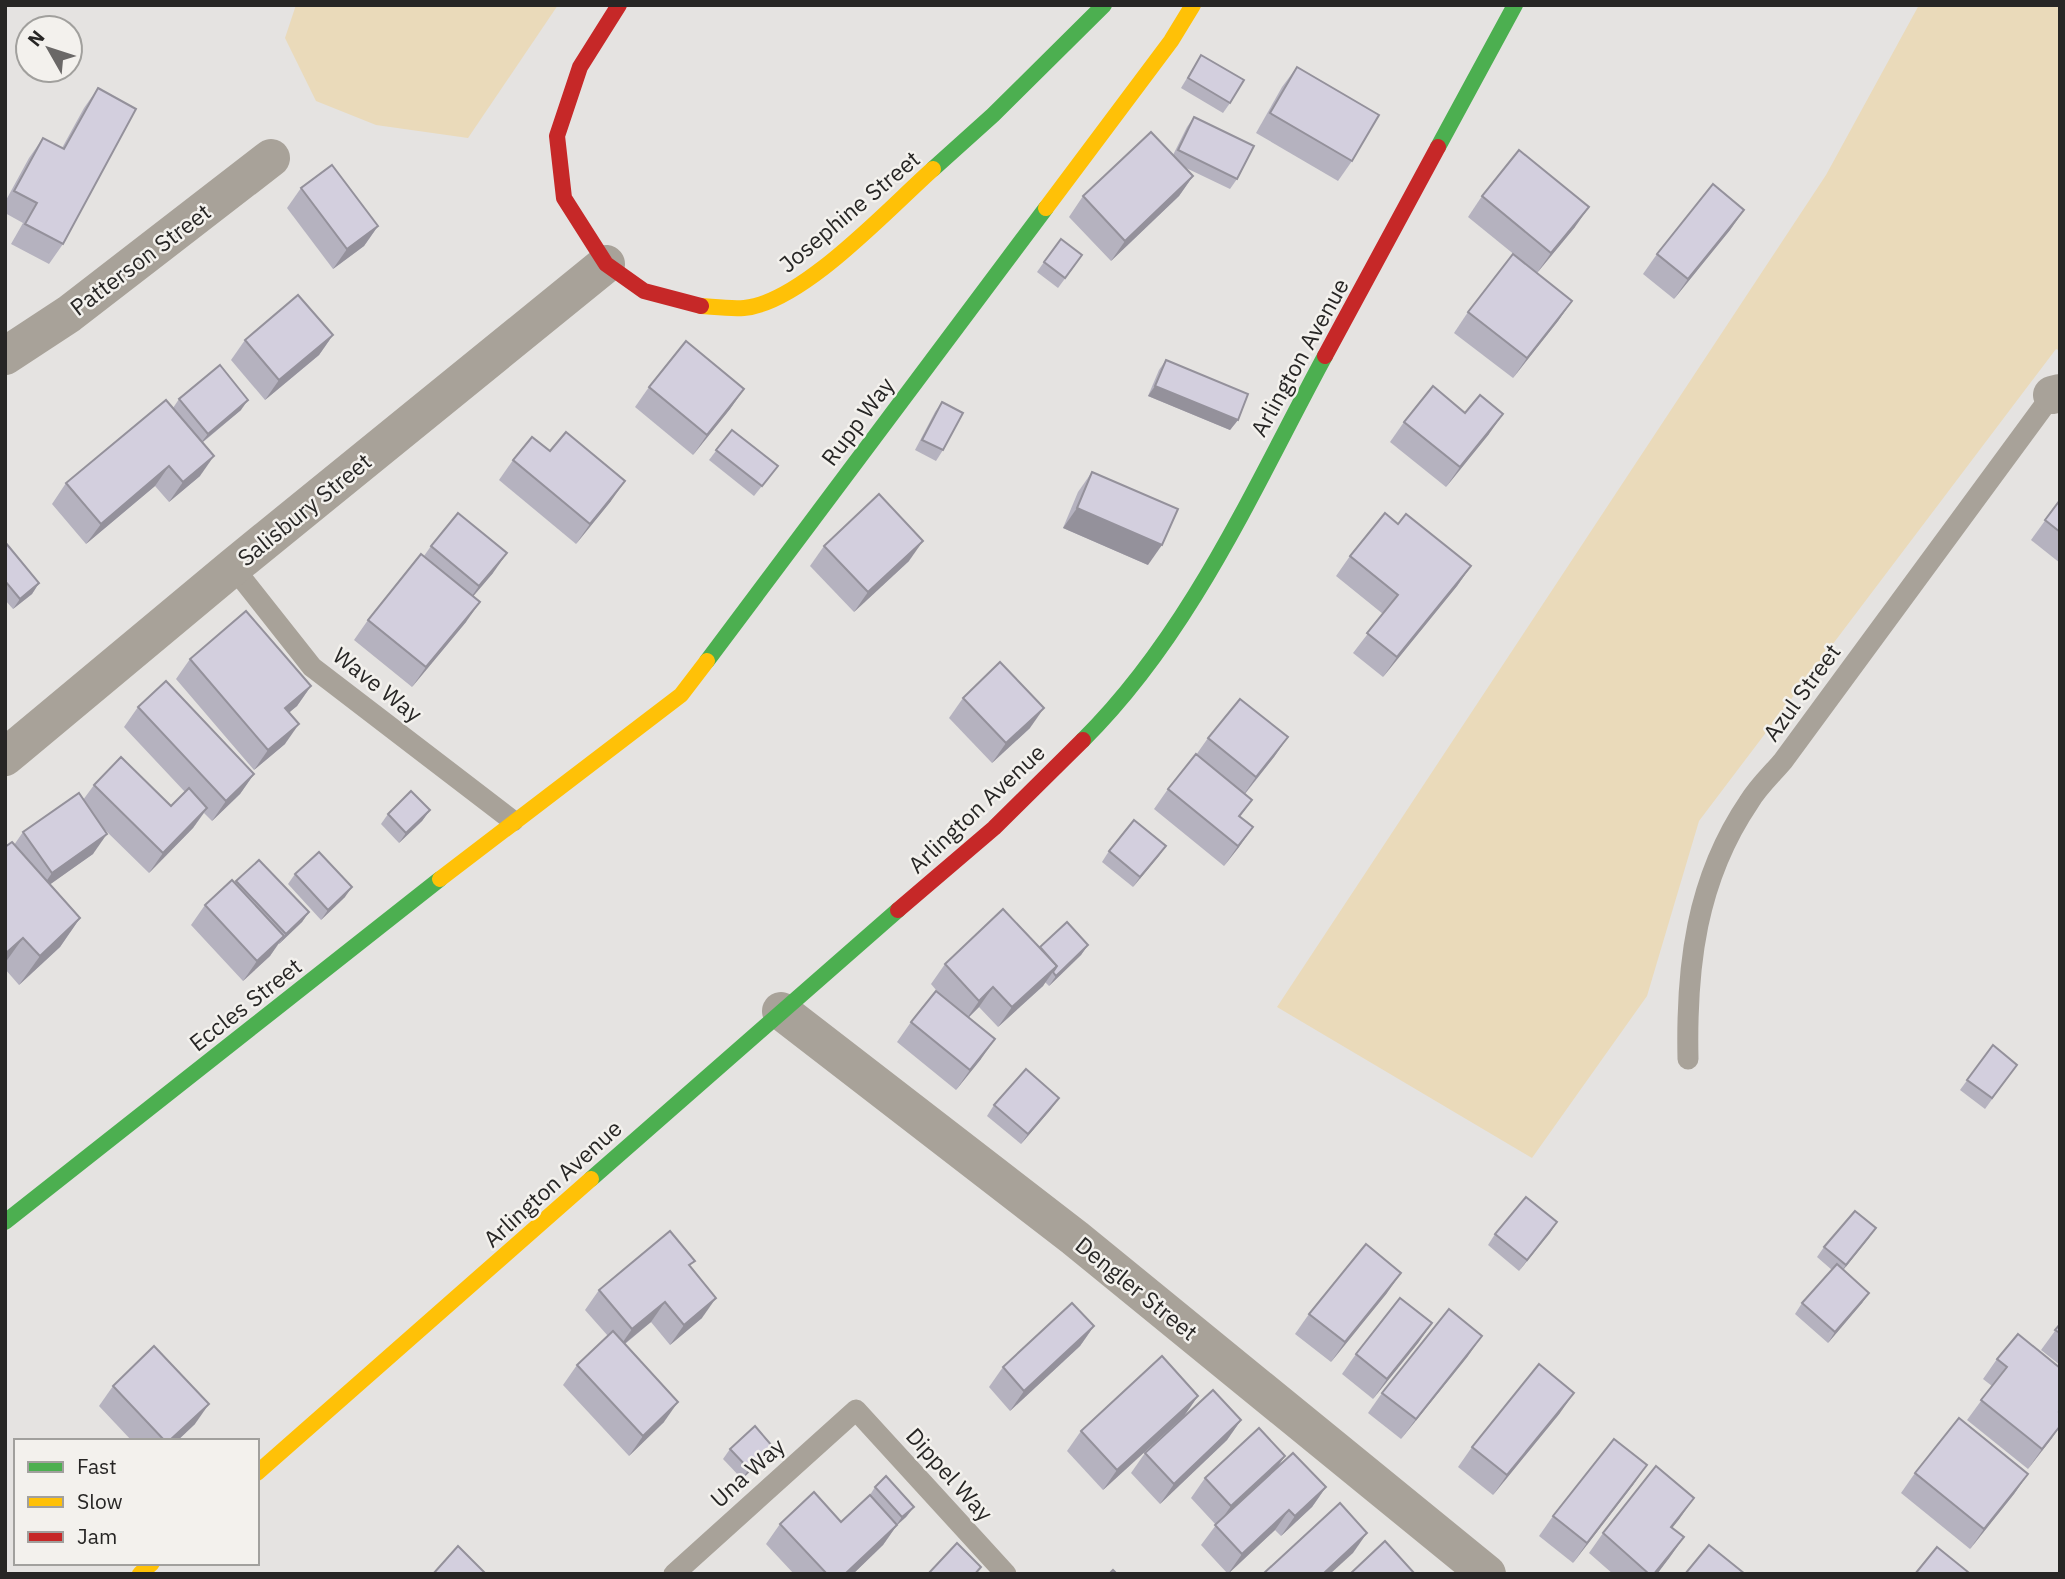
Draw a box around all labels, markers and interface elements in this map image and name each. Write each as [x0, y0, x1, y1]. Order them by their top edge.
north arrow [14, 14, 84, 84]
text: N [22, 25, 49, 51]
street label: Josephine Street [772, 143, 926, 279]
street label: Patterson Street [64, 196, 216, 322]
street label: Arlington Avenue [1243, 273, 1355, 441]
street label: Rupp Way [814, 370, 901, 471]
street label: Salisbury Street [231, 446, 377, 572]
street label: Azul Street [1756, 637, 1846, 747]
street label: Wave Way [327, 640, 429, 729]
street label: Arlington Avenue [901, 737, 1051, 879]
street label: Eccles Street [183, 951, 307, 1057]
street label: Arlington Avenue [476, 1113, 628, 1253]
street label: Dengler Street [1070, 1229, 1204, 1347]
street label: Dippel Way [900, 1421, 1000, 1528]
street label: Una Way [703, 1430, 791, 1513]
legend [14, 1439, 259, 1565]
text: Fast [77, 1452, 117, 1480]
text: Slow [77, 1487, 123, 1515]
text: Jam [77, 1522, 117, 1550]

